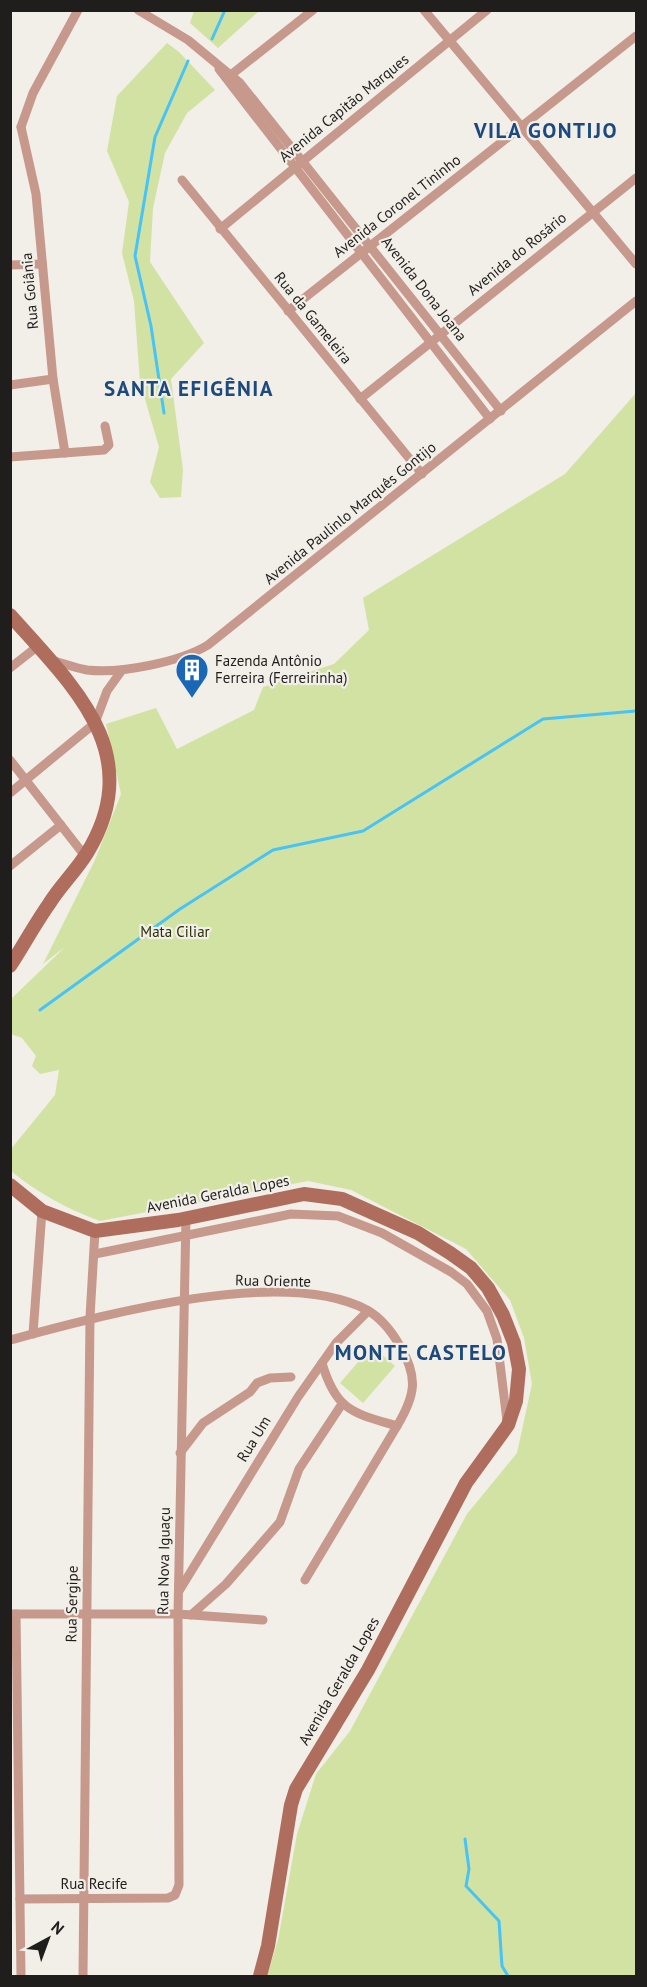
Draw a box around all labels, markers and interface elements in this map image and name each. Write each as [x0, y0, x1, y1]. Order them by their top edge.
street label: Avenida Capitão Marques [275, 49, 412, 166]
district label: VILA GONTIJO [473, 117, 618, 144]
street label: Avenida Coronel Tininho [329, 150, 464, 261]
street label: Avenida do Rosário [463, 208, 570, 299]
street label: Avenida Dona Joana [378, 233, 471, 345]
street label: Rua Goiânia [17, 252, 42, 330]
street label: Rua da Gameleira [271, 268, 356, 367]
district label: SANTA EFIGÊNIA [104, 375, 274, 402]
street label: Avenida Paulinlo Marquês Gontijo [260, 437, 440, 588]
place label: Fazenda Antônio Ferreira (Ferreirinha) [215, 651, 347, 687]
building icon: Fazenda Antônio Ferreira (Ferreirinha) [174, 652, 210, 699]
park label: Mata Ciliar [140, 922, 210, 941]
street label: Avenida Geralda Lopes [145, 1170, 291, 1217]
street label: Rua Oriente [235, 1270, 311, 1291]
district label: MONTE CASTELO [335, 1339, 507, 1366]
street label: Rua Um [232, 1412, 275, 1465]
street label: Rua Nova Iguaçu [153, 1507, 174, 1615]
street label: Rua Sergipe [61, 1565, 82, 1643]
street label: Avenida Geralda Lopes [294, 1613, 383, 1748]
street label: Rua Recife [61, 1874, 128, 1893]
north arrow [18, 1909, 78, 1969]
text: N [47, 1917, 68, 1939]

